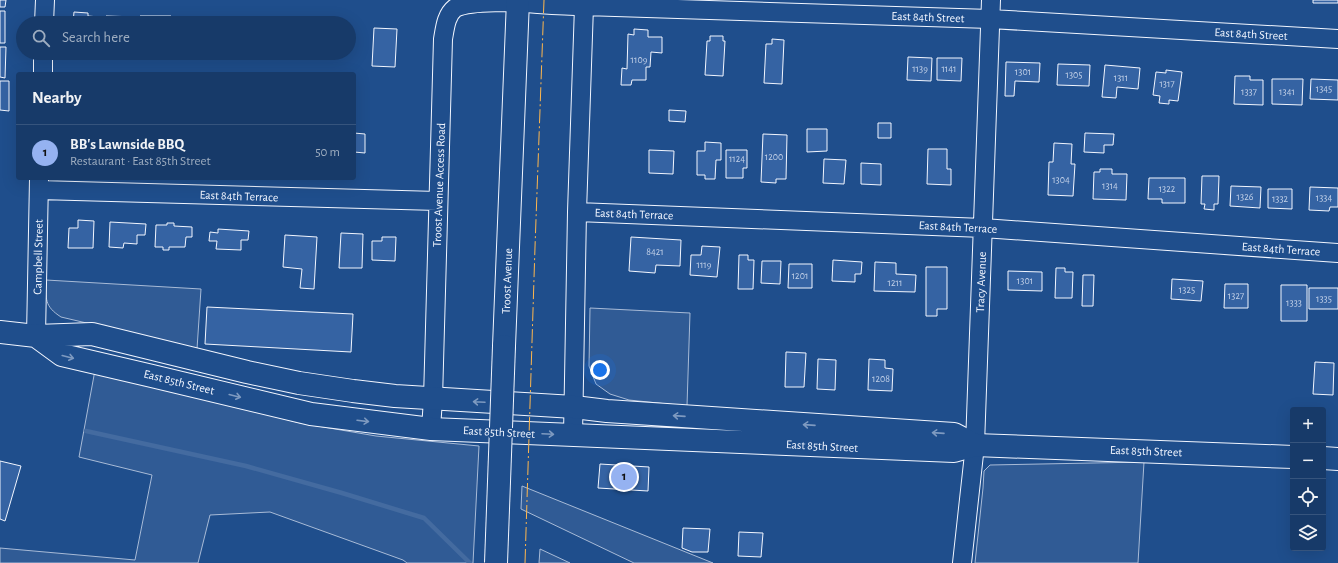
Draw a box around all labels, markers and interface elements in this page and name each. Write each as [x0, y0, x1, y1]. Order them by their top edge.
street label: East 84th Street [891, 10, 965, 24]
search box [16, 16, 356, 60]
street label: East 84th Street [1214, 26, 1288, 42]
icon: search [30, 27, 52, 49]
text: Search here [62, 30, 130, 45]
house number: 1109 [631, 55, 648, 65]
house number: 1139 [912, 64, 928, 74]
house number: 1141 [941, 64, 957, 74]
house number: 1301 [1015, 67, 1031, 77]
house number: 1305 [1065, 70, 1083, 80]
house number: 1311 [1114, 73, 1128, 83]
house number: 1317 [1159, 79, 1175, 89]
house number: 1345 [1316, 84, 1332, 94]
house number: 1337 [1241, 87, 1257, 97]
house number: 1341 [1279, 87, 1295, 97]
text: Nearby [32, 89, 82, 106]
street label: Troost Avenue Access Road [431, 123, 447, 247]
text: BB's Lawnside BBQ [70, 137, 184, 152]
text: 1 [43, 146, 47, 159]
text: 50 m [315, 146, 340, 159]
house number: 1200 [765, 152, 783, 162]
house number: 1124 [729, 154, 745, 164]
text: Restaurant · East 85th Street [70, 155, 211, 168]
house number: 1304 [1052, 175, 1070, 185]
house number: 1314 [1102, 181, 1118, 191]
house number: 1322 [1159, 184, 1176, 194]
street label: East 84th Terrace [199, 189, 279, 203]
house number: 1326 [1237, 192, 1254, 202]
house number: 1334 [1316, 193, 1332, 203]
house number: 1332 [1272, 194, 1289, 204]
street label: East 84th Terrace [594, 207, 674, 221]
street label: Campbell Street [31, 219, 45, 295]
street label: East 84th Terrace [918, 219, 998, 235]
street label: East 84th Terrace [1241, 240, 1321, 258]
house number: 8421 [646, 247, 664, 257]
street label: Troost Avenue [500, 248, 514, 314]
street label: Tracy Avenue [974, 251, 989, 313]
house number: 1119 [696, 260, 712, 270]
house number: 1201 [792, 271, 808, 281]
house number: 1301 [1017, 276, 1033, 286]
house number: 1211 [888, 278, 902, 288]
house number: 1325 [1179, 285, 1195, 295]
house number: 1327 [1228, 291, 1244, 301]
house number: 1335 [1316, 294, 1332, 304]
house number: 1333 [1286, 298, 1302, 308]
one-way arrow [61, 353, 74, 361]
your location [590, 360, 610, 380]
street label: East 85th Street [142, 367, 216, 397]
house number: 1208 [872, 374, 890, 384]
one-way arrow [229, 393, 242, 400]
one-way arrow [473, 398, 486, 405]
map controls [1290, 407, 1326, 551]
button: + [1290, 407, 1326, 443]
one-way arrow [673, 412, 686, 419]
one-way arrow [356, 417, 369, 424]
one-way arrow [803, 421, 816, 428]
street label: East 85th Street [463, 424, 536, 440]
one-way arrow [541, 430, 554, 437]
one-way arrow [932, 430, 945, 437]
street label: East 85th Street [786, 438, 859, 454]
button: − [1290, 443, 1326, 479]
street label: East 85th Street [1110, 444, 1183, 458]
pin: 1 [611, 462, 637, 492]
button: locate [1290, 479, 1326, 515]
button: layers [1290, 515, 1326, 551]

